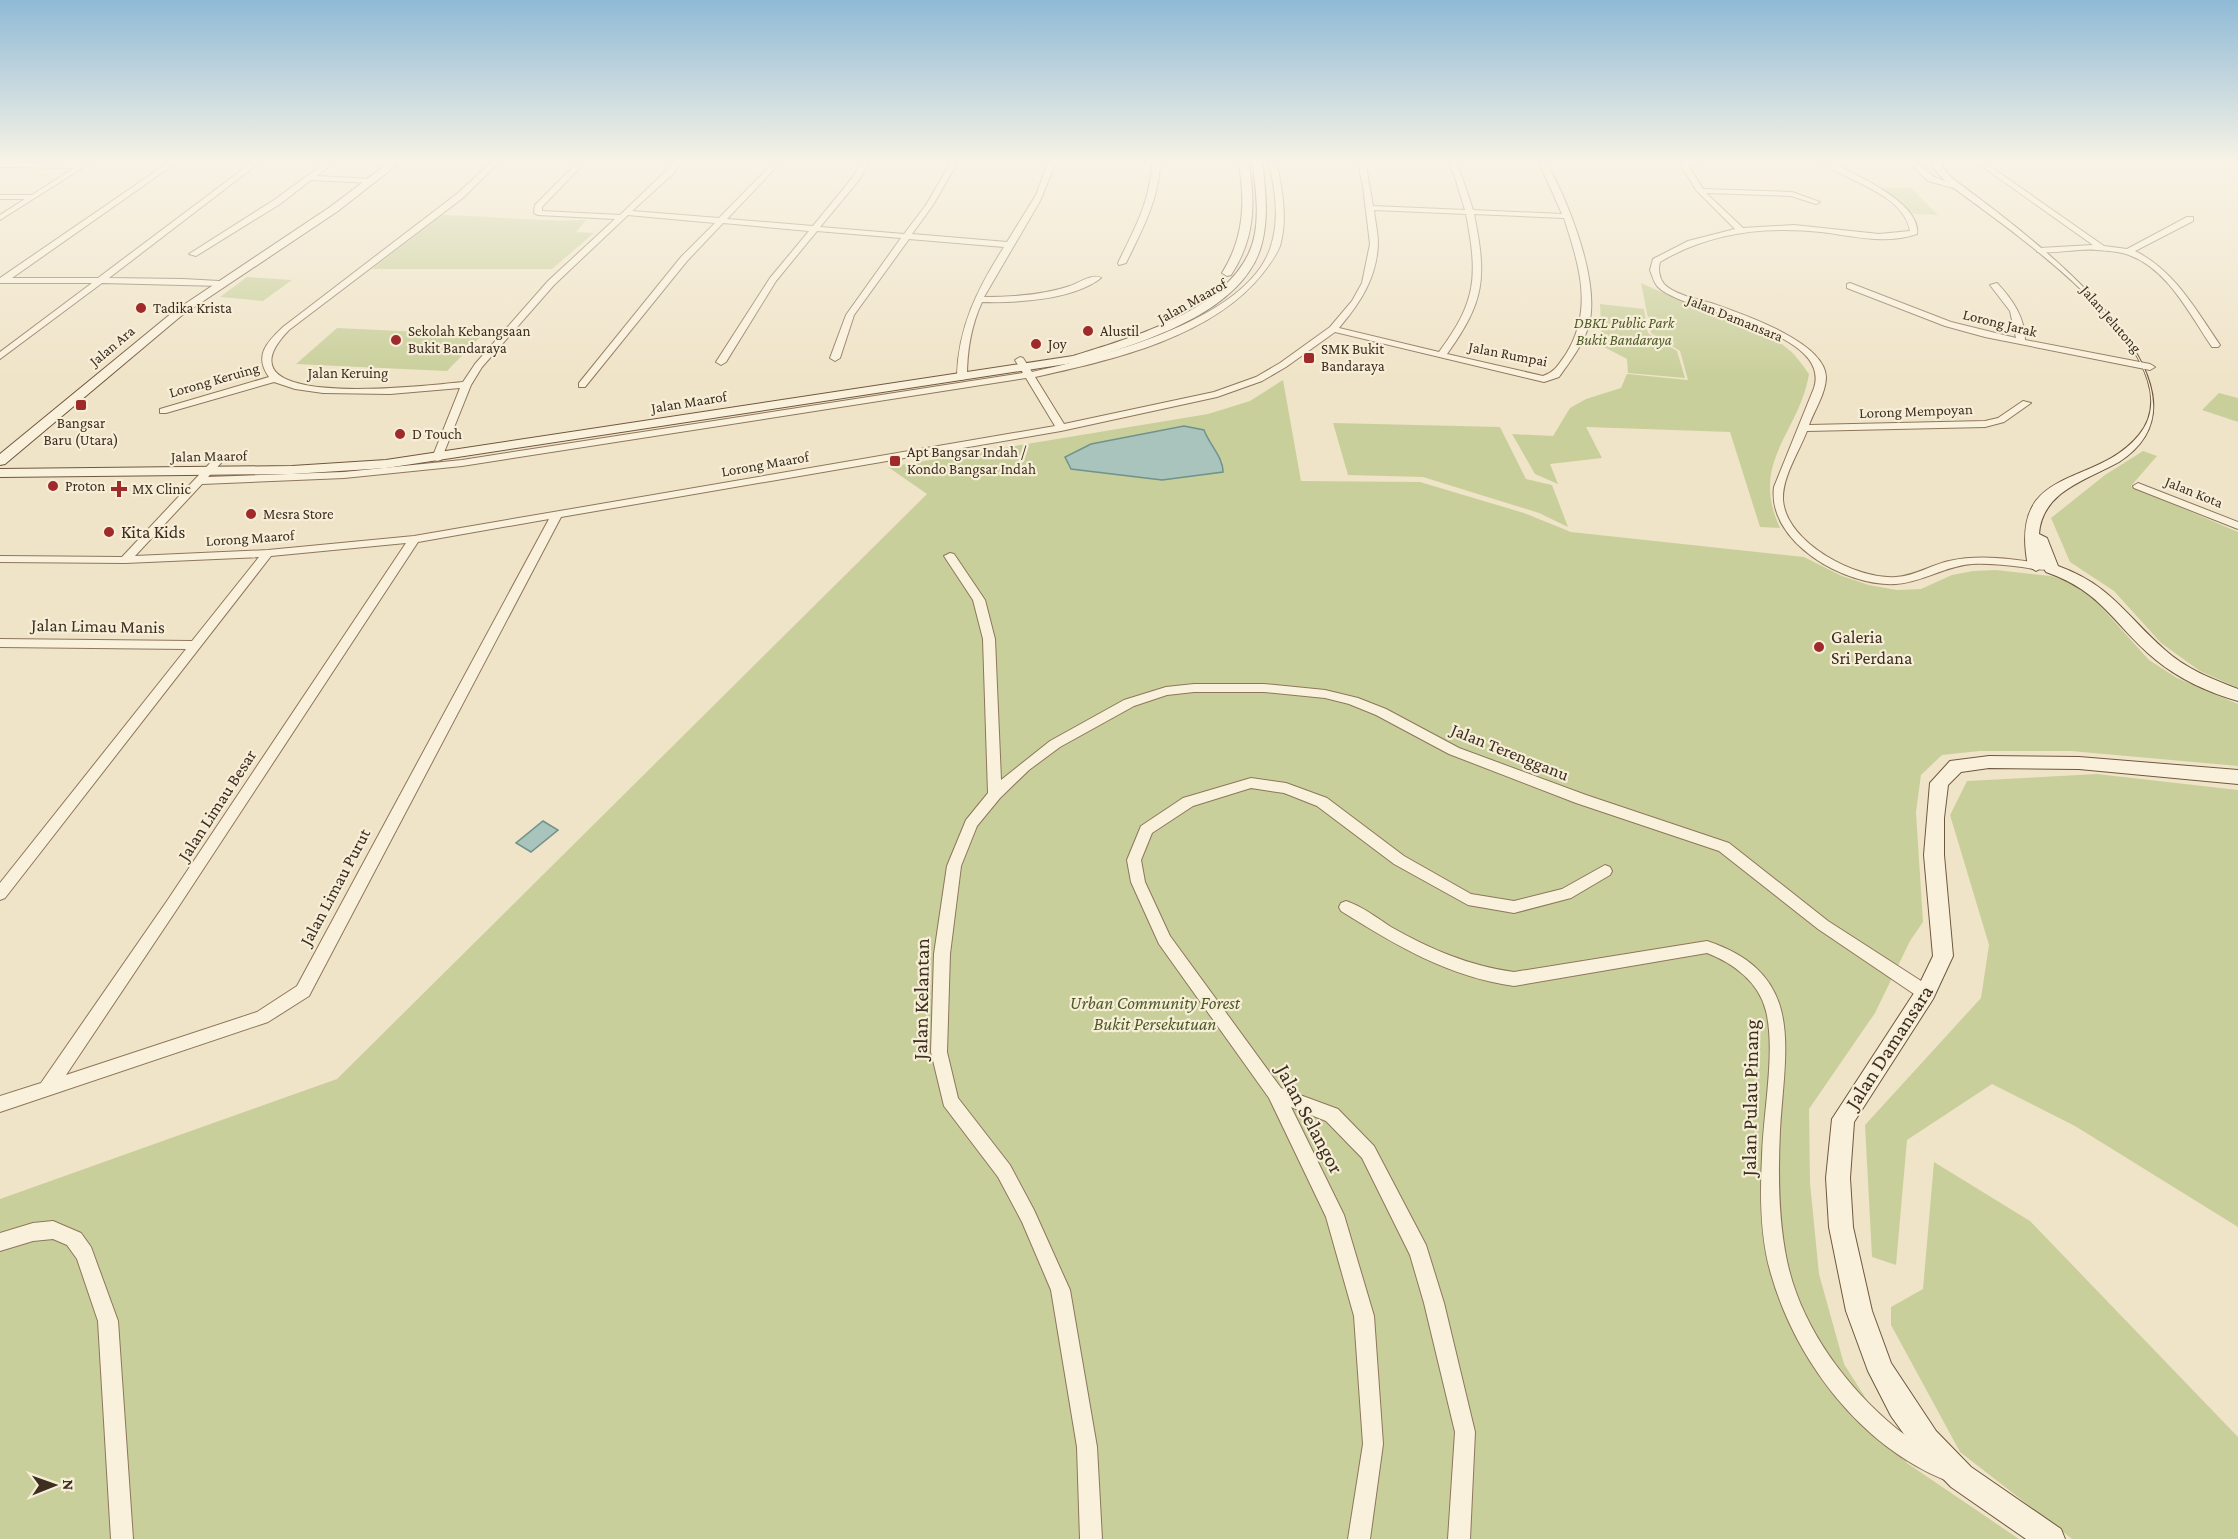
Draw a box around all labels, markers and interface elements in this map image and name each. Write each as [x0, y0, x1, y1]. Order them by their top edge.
street label: Jalan Maarof [1153, 275, 1231, 328]
street label: Jalan Jelutong [2075, 281, 2144, 356]
street label: Jalan Damansara [1683, 291, 1785, 345]
place label: Tadika Krista [153, 300, 232, 316]
marker: Tadika Krista [134, 301, 148, 315]
street label: Lorong Jarak [1961, 306, 2040, 341]
park label: DBKL Public Park Bukit Bandaraya [1574, 315, 1676, 349]
street label: Jalan Ara [85, 323, 138, 371]
place label: Sekolah Kebangsaan Bukit Bandaraya [408, 323, 531, 357]
place label: Alustil [1100, 323, 1139, 339]
marker: Alustil [1081, 324, 1095, 338]
marker: Sekolah Kebangsaan Bukit Bandaraya [389, 333, 403, 347]
place label: Joy [1046, 336, 1067, 353]
marker: Joy [1029, 337, 1043, 351]
street label: Jalan Rumpai [1465, 338, 1549, 370]
place label: SMK Bukit Bandaraya [1321, 341, 1385, 375]
marker: SMK Bukit Bandaraya [1302, 351, 1316, 365]
street label: Lorong Keruing [167, 359, 261, 401]
street label: Jalan Keruing [306, 365, 388, 382]
street label: Jalan Maarof [648, 388, 730, 417]
marker: Bangsar Baru (Utara) [74, 398, 88, 412]
street label: Lorong Mempoyan [1859, 401, 1973, 422]
place label: Bangsar Baru (Utara) [43, 415, 119, 449]
place label: D Touch [412, 426, 462, 442]
marker: D Touch [393, 427, 407, 441]
place label: Apt Bangsar Indah / Kondo Bangsar Indah [907, 444, 1036, 478]
street label: Jalan Maarof [169, 447, 249, 466]
street label: Lorong Maarof [720, 448, 812, 481]
marker: Apt Bangsar Indah / Kondo Bangsar Indah [888, 454, 902, 468]
street label: Jalan Kota [2161, 472, 2225, 512]
place label: Proton [65, 478, 105, 494]
marker: Proton [46, 479, 60, 493]
marker: MX Clinic [110, 480, 128, 498]
place label: MX Clinic [132, 481, 191, 497]
place label: Mesra Store [263, 506, 334, 522]
marker: Mesra Store [244, 507, 258, 521]
place label: Kita Kids [121, 522, 185, 542]
marker: Kita Kids [102, 525, 116, 539]
street label: Lorong Maarof [205, 527, 296, 550]
street label: Jalan Limau Manis [29, 615, 165, 637]
place label: Galeria Sri Perdana [1831, 627, 1912, 668]
marker: Galeria Sri Perdana [1812, 640, 1826, 654]
street label: Jalan Terengganu [1446, 719, 1572, 785]
street label: Jalan Limau Besar [172, 745, 261, 866]
street label: Jalan Limau Purut [295, 824, 375, 951]
street label: Jalan Kelantan [908, 938, 934, 1062]
street label: Jalan Damansara [1839, 980, 1938, 1115]
park label: Urban Community Forest Bukit Persekutuan [1070, 993, 1241, 1034]
street label: Jalan Pulau Pinang [1737, 1019, 1763, 1179]
street label: Jalan Selangor [1270, 1059, 1349, 1178]
north arrow [24, 1455, 84, 1515]
text: N [60, 1479, 77, 1490]

